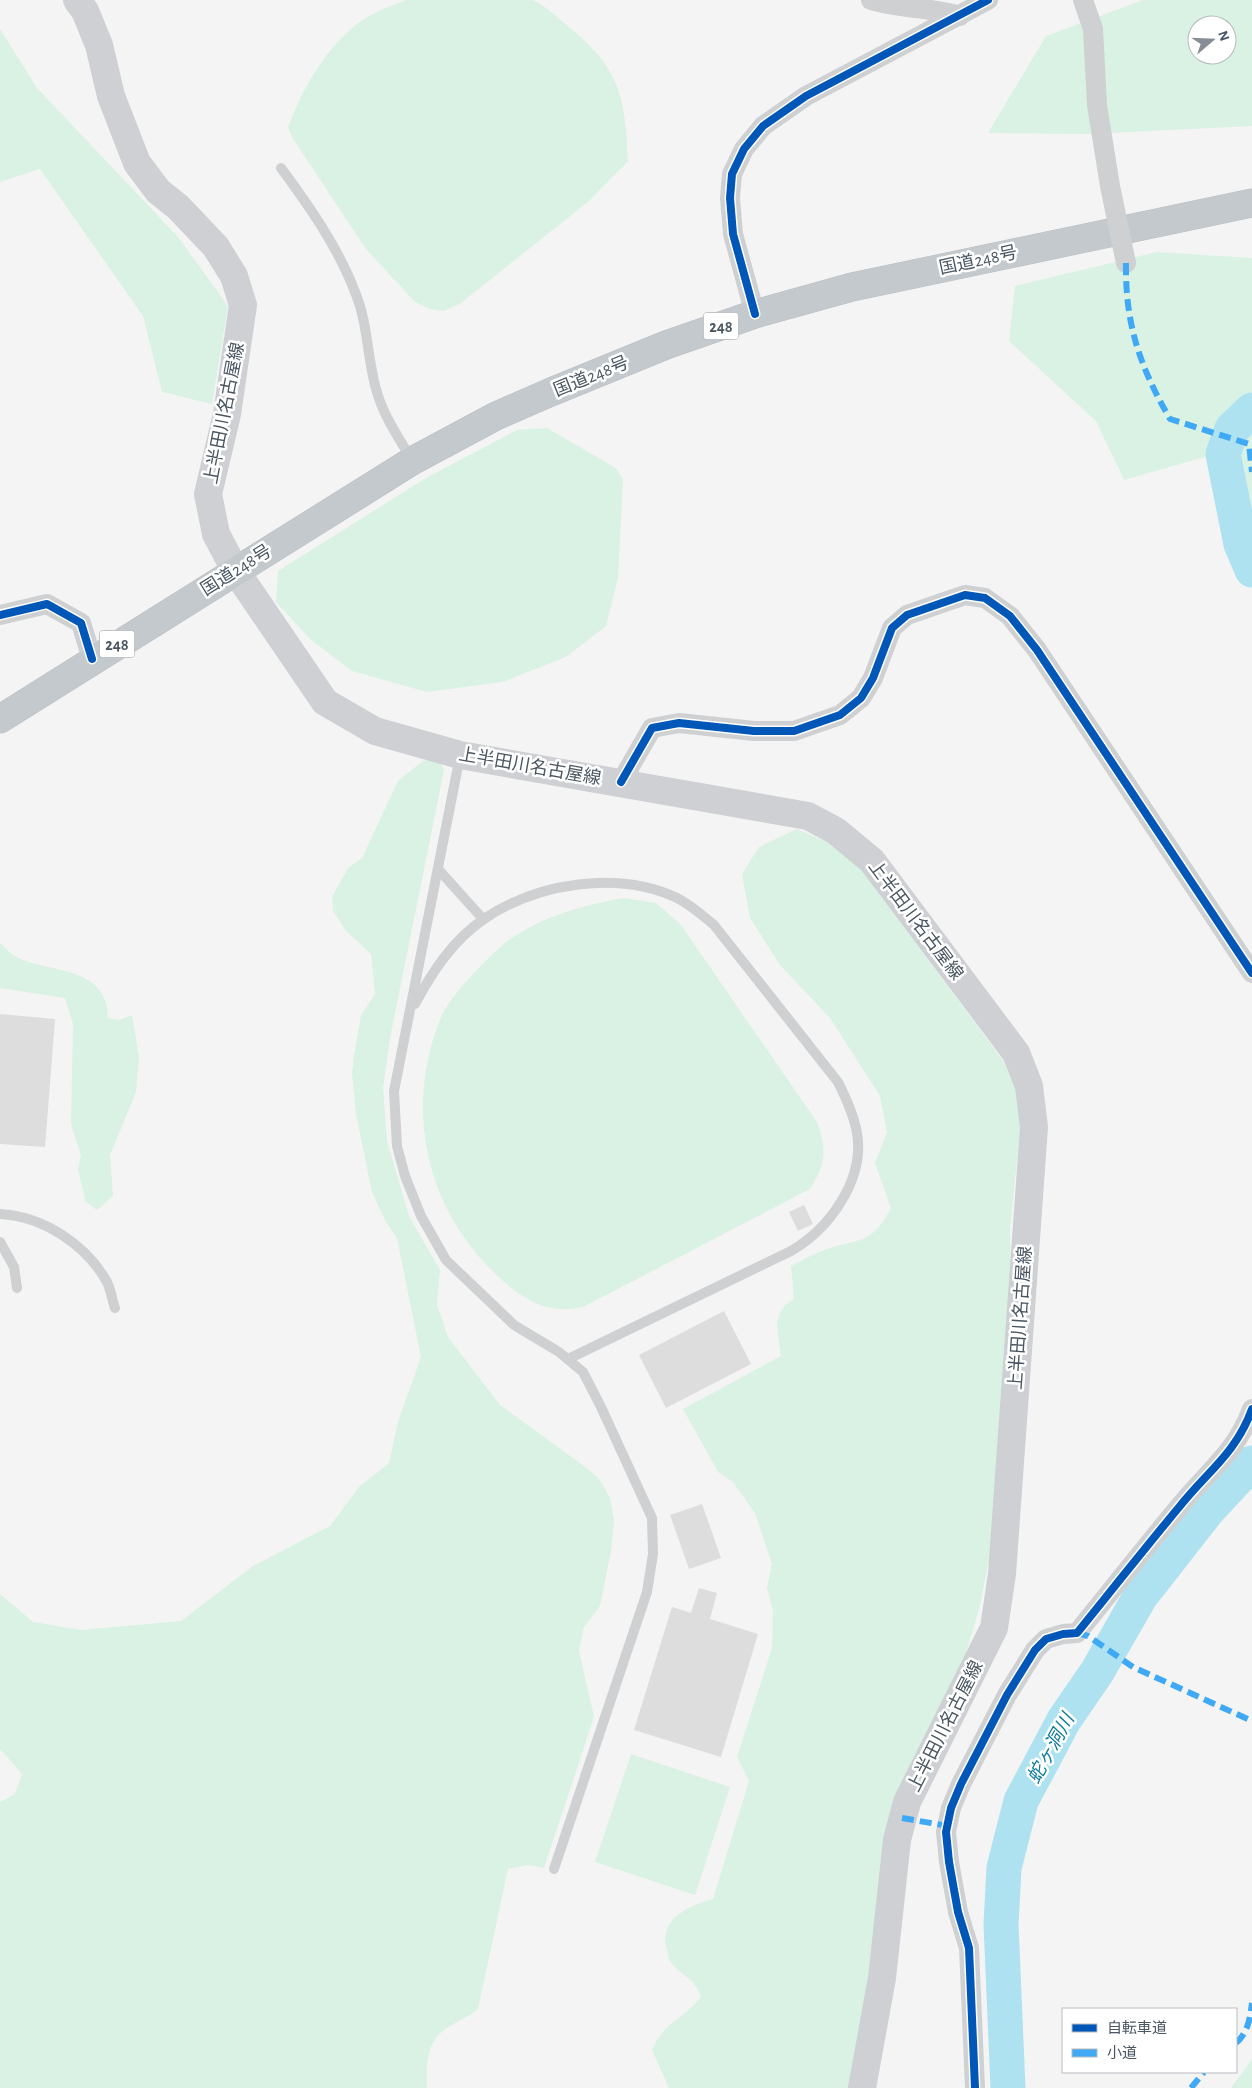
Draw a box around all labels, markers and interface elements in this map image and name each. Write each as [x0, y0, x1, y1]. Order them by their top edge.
north arrow [1187, 15, 1237, 65]
text: N [1215, 29, 1232, 43]
street label: 国道248号 [937, 242, 1019, 278]
road number: 248 [704, 312, 738, 340]
street label: 上半田川名古屋線 [200, 340, 248, 486]
street label: 国道248号 [550, 352, 632, 400]
street label: 国道248号 [197, 540, 275, 600]
road number: 248 [100, 630, 134, 658]
street label: 上半田川名古屋線 [457, 744, 603, 788]
street label: 上半田川名古屋線 [865, 856, 967, 984]
street label: 上半田川名古屋線 [1005, 1245, 1035, 1391]
street label: 上半田川名古屋線 [903, 1657, 987, 1795]
water label: 蛇ヶ洞川 [1024, 1709, 1079, 1787]
legend [1062, 2008, 1237, 2073]
text: 自転車道 [1107, 2020, 1167, 2036]
text: 小道 [1107, 2045, 1137, 2061]

